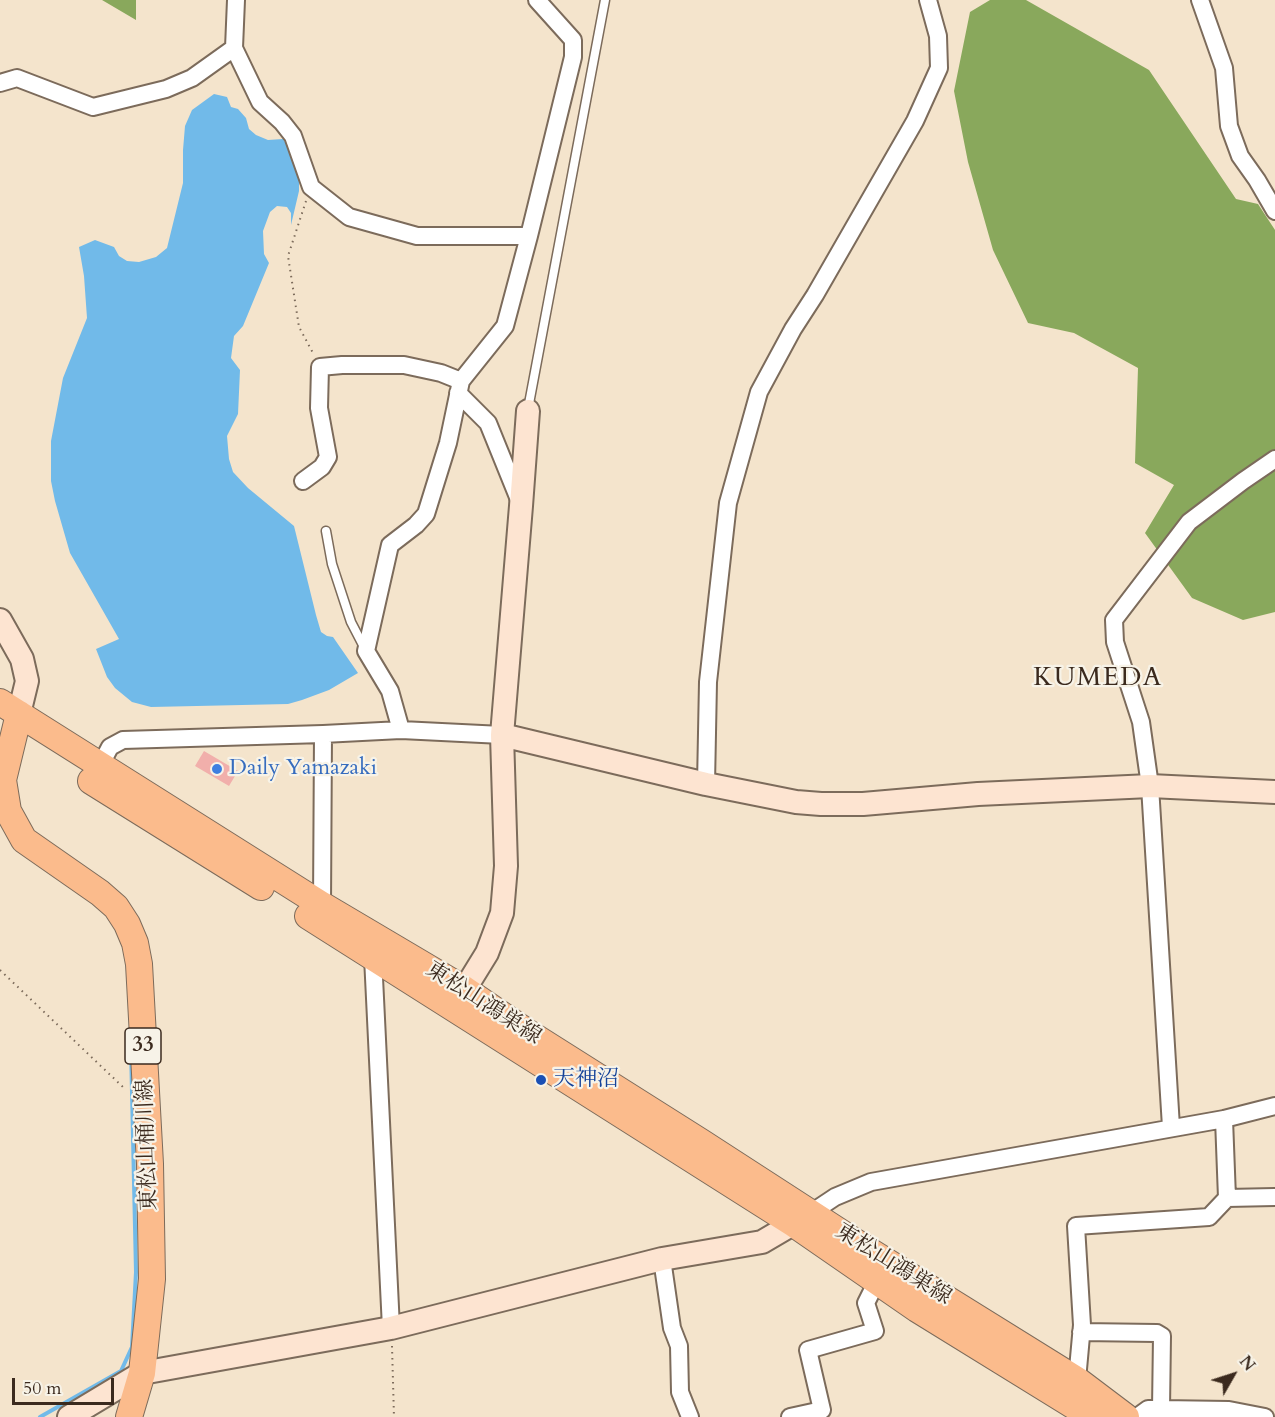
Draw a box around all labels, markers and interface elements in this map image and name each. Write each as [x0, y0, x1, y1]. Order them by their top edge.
district label: KUMEDA [1033, 663, 1163, 695]
place label: Daily Yamazaki [229, 756, 377, 782]
marker: Daily Yamazaki [210, 762, 224, 776]
street label: 東松山鴻巣線 [420, 957, 546, 1051]
road number: 33 [125, 1028, 161, 1064]
place label: 天神沼 [553, 1067, 619, 1093]
marker: 天神沼 [534, 1073, 548, 1087]
street label: 東松山桶川線 [133, 1079, 163, 1211]
street label: 東松山鴻巣線 [830, 1219, 956, 1311]
north arrow [1203, 1345, 1263, 1405]
text: N [1234, 1351, 1260, 1376]
scale bar [15, 1366, 117, 1404]
text: 50 m [23, 1376, 62, 1401]

